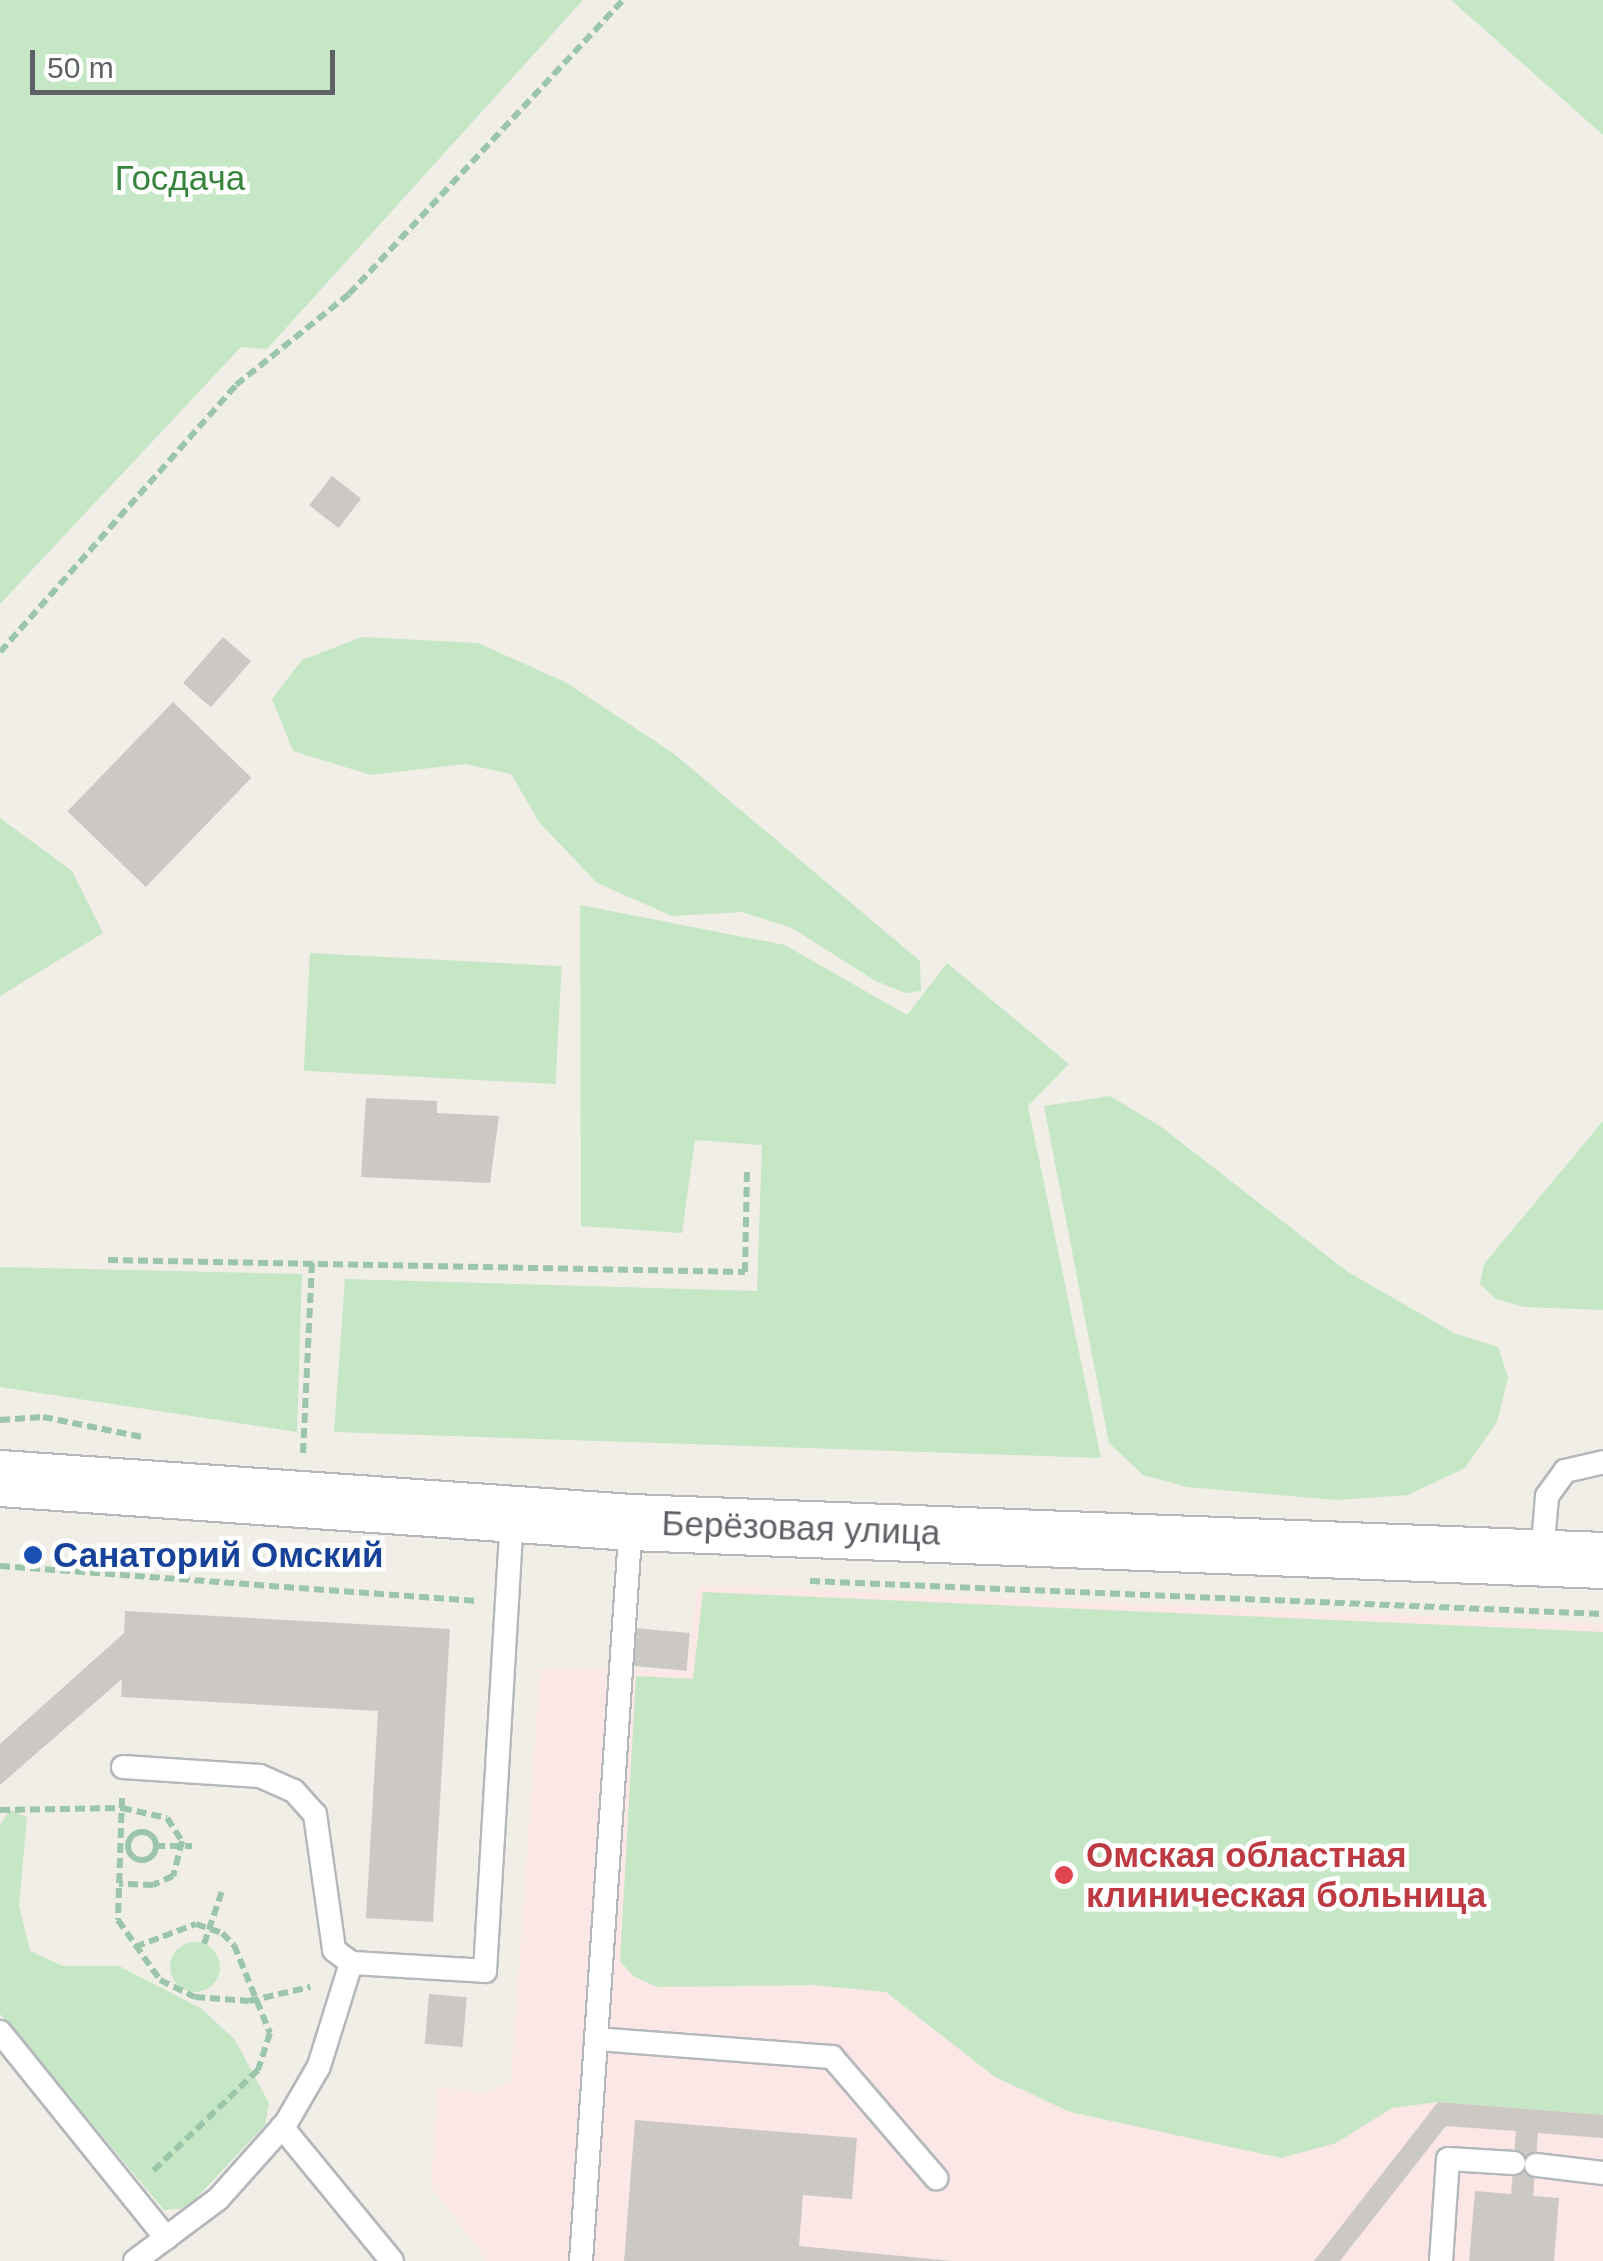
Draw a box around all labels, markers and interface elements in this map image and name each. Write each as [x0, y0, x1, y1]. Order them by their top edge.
scale bar [35, 30, 340, 92]
text: 50 m [47, 51, 114, 84]
park label: Госдача [115, 157, 245, 199]
street label: Берёзовая улица [661, 1502, 941, 1554]
place label: Санаторий Омский [53, 1534, 384, 1576]
marker: Санаторий Омский [22, 1544, 44, 1566]
place label: Омская областная клиническая больница [1086, 1834, 1486, 1916]
marker: Омская областная клиническая больница [1051, 1862, 1077, 1888]

